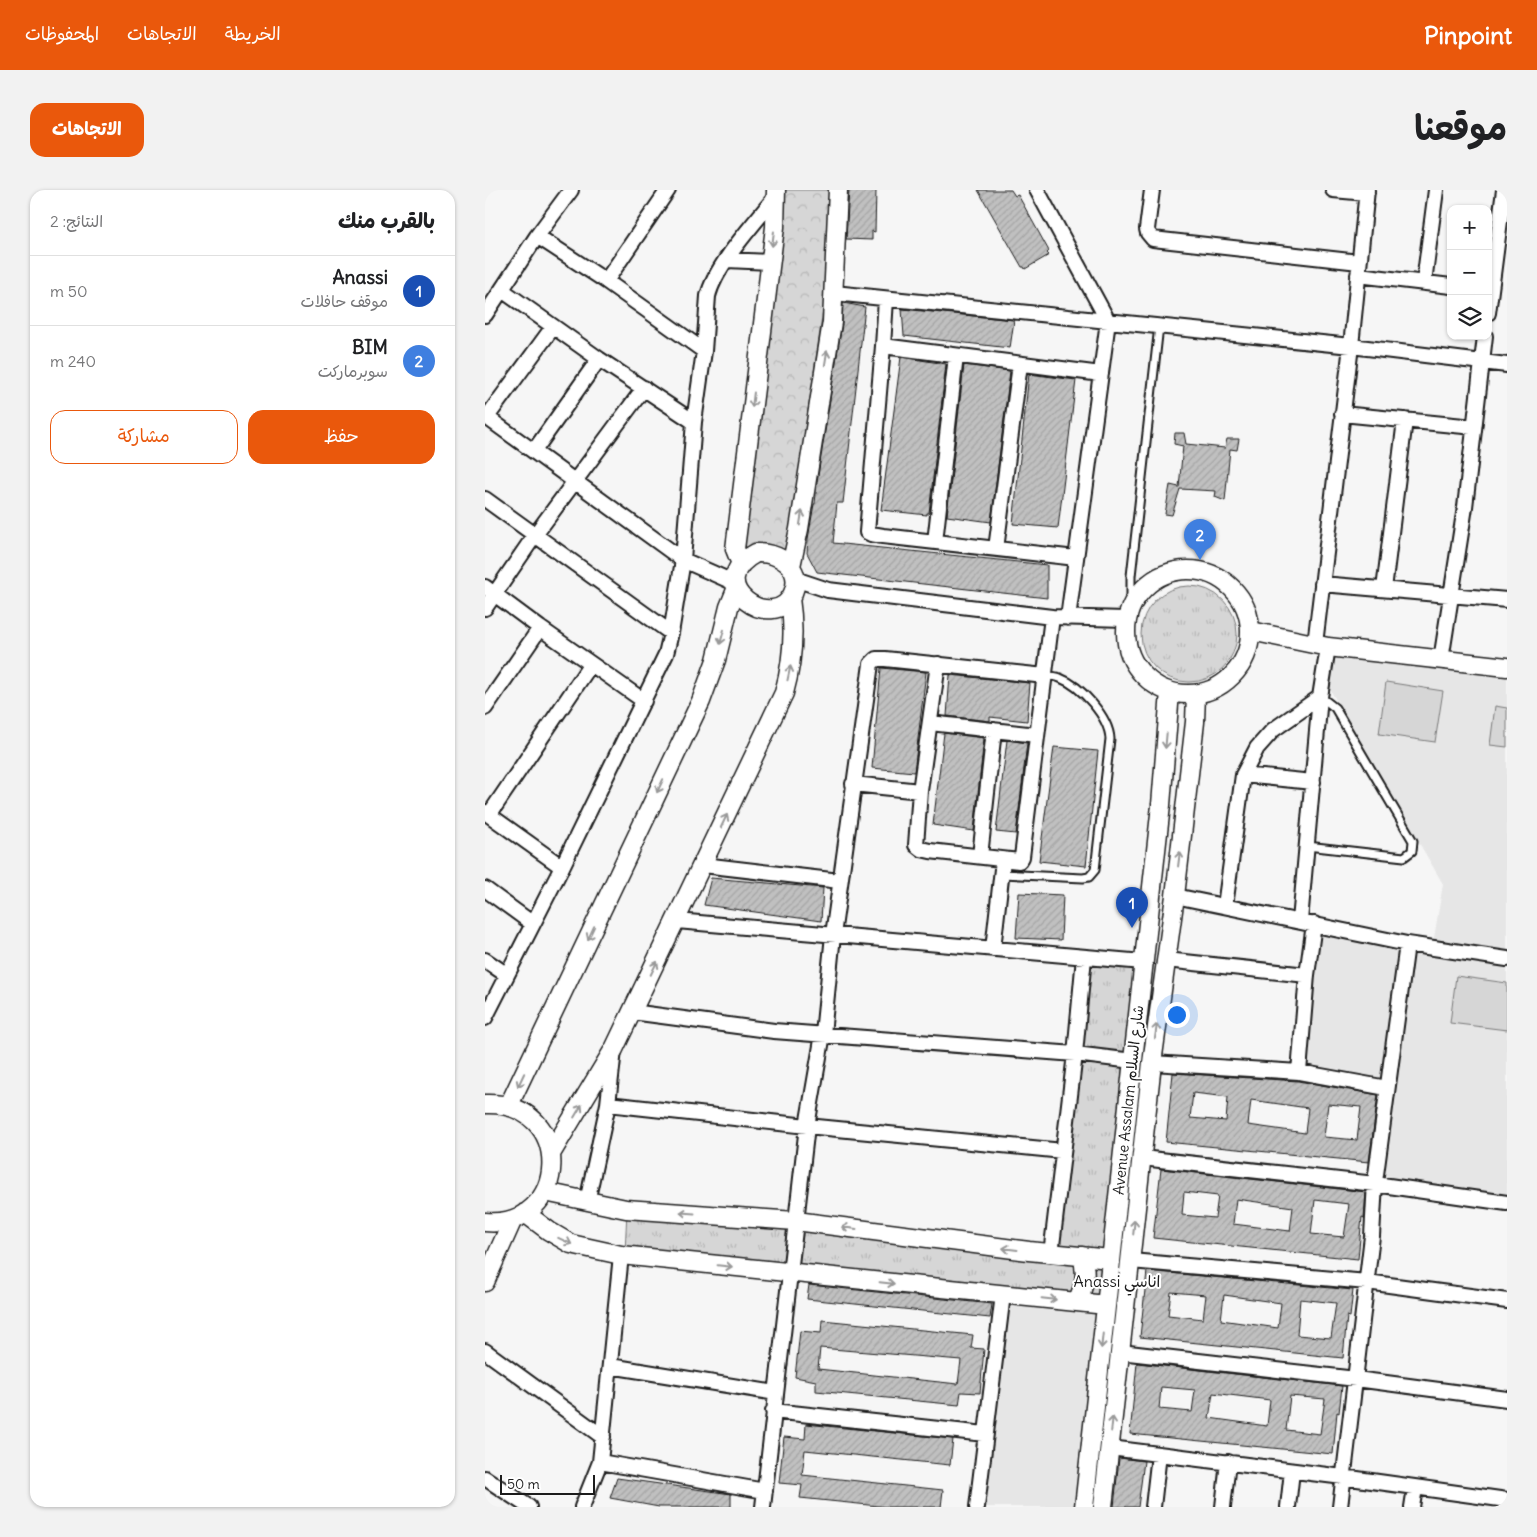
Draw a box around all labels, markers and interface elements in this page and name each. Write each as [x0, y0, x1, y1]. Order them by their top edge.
text: Pinpoint [1424, 20, 1512, 50]
text: المحفوظات [25, 22, 99, 45]
text: الاتجاهات [127, 22, 197, 45]
text: الخريطة [225, 22, 281, 45]
button: الاتجاهات [30, 103, 144, 157]
text: موقعنا [1414, 105, 1507, 149]
map controls [1447, 205, 1492, 340]
button: + [1447, 205, 1492, 250]
text: بالقرب منك [338, 207, 435, 234]
text: النتائج: 2 [50, 211, 103, 231]
one-way arrow [768, 230, 778, 246]
button: − [1447, 250, 1492, 295]
text: Anassi [332, 265, 388, 289]
text: 50 m [50, 281, 88, 301]
text: 1 [416, 281, 422, 301]
text: موقف حافلات [300, 291, 388, 311]
button: layers [1447, 295, 1492, 340]
text: BIM [352, 335, 388, 359]
one-way arrow [821, 350, 831, 366]
text: 240 m [50, 351, 96, 371]
text: 2 [415, 351, 423, 371]
text: سوبرماركت [318, 361, 388, 381]
one-way arrow [748, 392, 758, 408]
button: مشاركة [50, 410, 238, 464]
button: حفظ [248, 410, 435, 464]
one-way arrow [796, 510, 806, 526]
pin: 2 [1184, 519, 1216, 560]
one-way arrow [717, 628, 726, 644]
one-way arrow [785, 665, 794, 681]
one-way arrow [1162, 732, 1171, 748]
one-way arrow [655, 779, 665, 794]
one-way arrow [720, 814, 729, 829]
one-way arrow [1174, 852, 1184, 868]
pin: 1 [1116, 887, 1148, 928]
one-way arrow [585, 925, 595, 940]
one-way arrow [650, 961, 659, 976]
your location [1164, 1002, 1190, 1028]
street label: Avenue Assalam شارع السلام [1109, 1004, 1149, 1196]
one-way arrow [1151, 1024, 1161, 1040]
one-way arrow [516, 1072, 525, 1087]
one-way arrow [573, 1105, 583, 1119]
one-way arrow [679, 1209, 695, 1218]
one-way arrow [1129, 1220, 1139, 1236]
one-way arrow [841, 1223, 857, 1233]
one-way arrow [557, 1236, 572, 1246]
one-way arrow [1002, 1243, 1018, 1253]
one-way arrow [717, 1261, 733, 1271]
district label: Anassi اناسي [1073, 1271, 1161, 1296]
one-way arrow [878, 1278, 894, 1288]
one-way arrow [1040, 1294, 1056, 1304]
one-way arrow [1097, 1333, 1107, 1349]
one-way arrow [1108, 1416, 1117, 1432]
scale bar [500, 1472, 595, 1495]
text: 50 m [507, 1475, 540, 1493]

